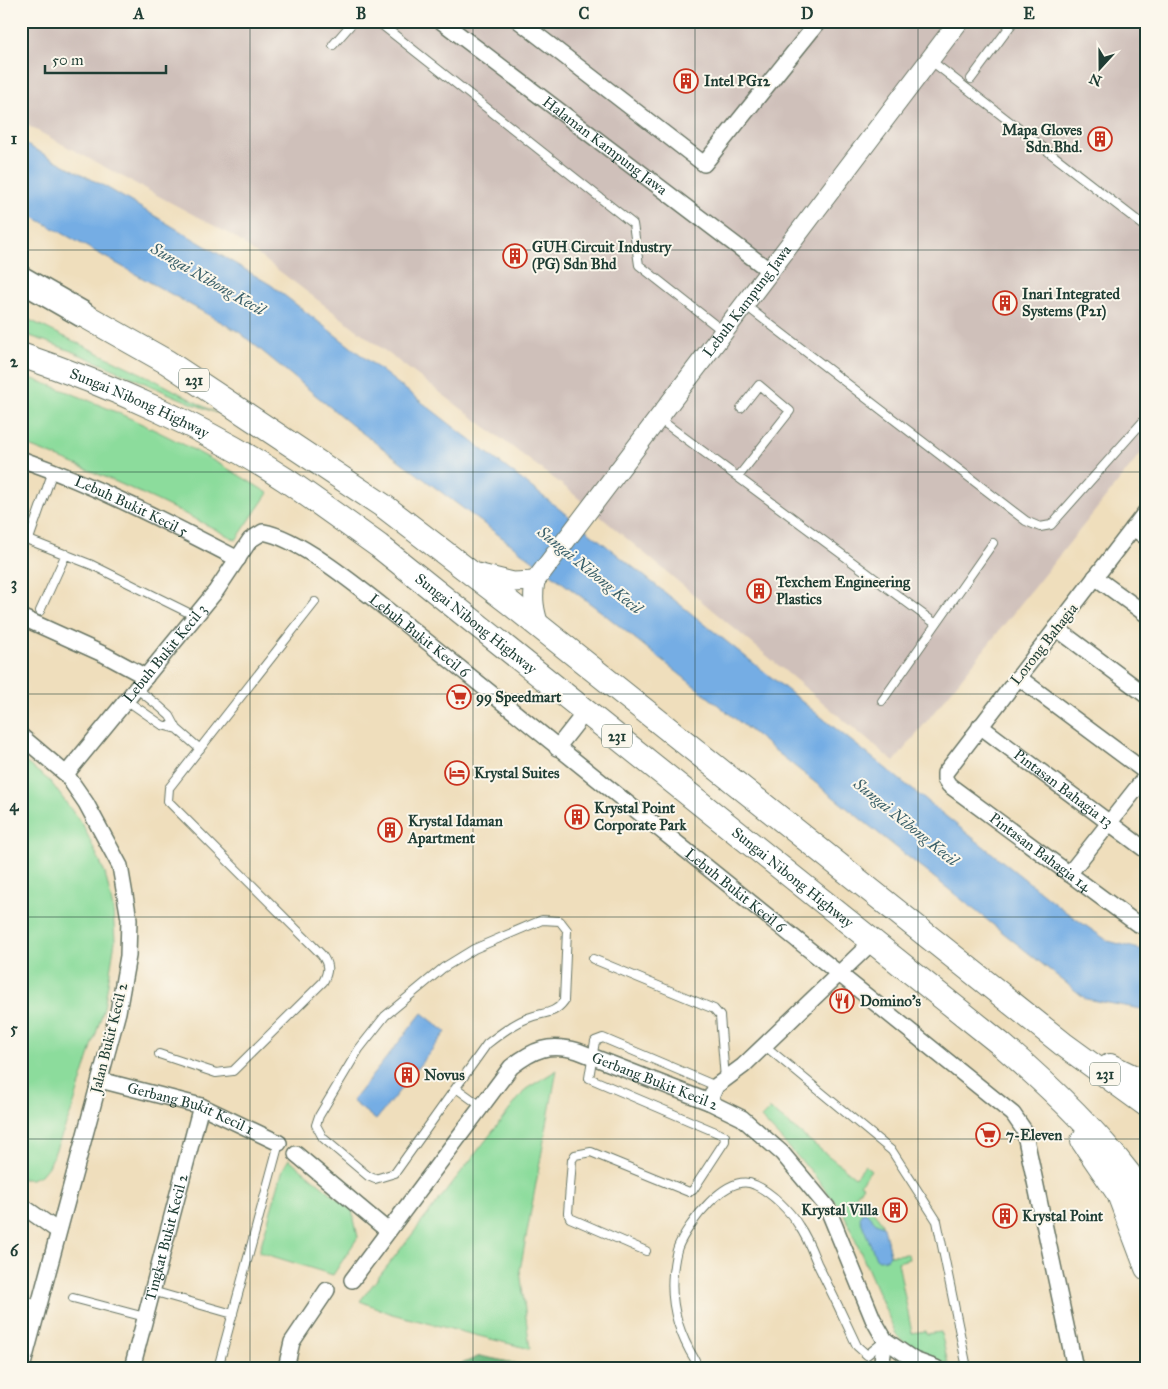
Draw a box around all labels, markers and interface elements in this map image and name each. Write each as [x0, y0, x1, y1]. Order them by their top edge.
text: A [133, 4, 145, 23]
text: B [356, 4, 366, 23]
text: C [579, 4, 590, 23]
text: D [801, 4, 814, 23]
text: E [1023, 4, 1035, 23]
scale bar [45, 42, 166, 74]
north arrow [1076, 42, 1126, 92]
text: 50 m [52, 51, 84, 69]
building icon: Intel PG12 [673, 68, 699, 94]
text: N [1087, 70, 1104, 90]
place label: Intel PG12 [704, 72, 771, 90]
street label: Halaman Kampung Jawa [539, 93, 671, 199]
place label: Mapa Gloves Sdn.Bhd. [1002, 121, 1083, 156]
building icon: Mapa Gloves Sdn.Bhd. [1087, 126, 1113, 152]
text: 1 [11, 129, 18, 148]
water label: Sungai Nibong Kecil [147, 238, 270, 320]
place label: GUH Circuit Industry (PG) Sdn Bhd [532, 238, 672, 274]
street label: Lebuh Kampung Jawa [699, 241, 796, 361]
building icon: GUH Circuit Industry (PG) Sdn Bhd [502, 243, 528, 269]
place label: Inari Integrated Systems (P21) [1022, 285, 1120, 321]
building icon: Inari Integrated Systems (P21) [992, 290, 1018, 316]
text: 2 [10, 352, 19, 371]
street label: Sungai Nibong Highway [67, 364, 213, 443]
road number: 231 [179, 368, 209, 392]
street label: Lebuh Bukit Kecil 5 [72, 472, 191, 541]
water label: Sungai Nibong Kecil [533, 521, 647, 619]
street label: Sungai Nibong Highway [411, 569, 541, 678]
place label: Texchem Engineering Plastics [775, 573, 911, 608]
text: 3 [11, 574, 17, 594]
building icon: Texchem Engineering Plastics [746, 578, 772, 604]
street label: Lebuh Bukit Kecil 6 [366, 590, 474, 682]
street label: Lorong Bahagia [1007, 599, 1082, 688]
street label: Lebuh Bukit Kecil 3 [119, 600, 211, 706]
supermarket icon: 99 Speedmart [446, 684, 472, 710]
place label: 99 Speedmart [476, 688, 562, 707]
road number: 231 [602, 724, 632, 748]
street label: Pintasan Bahagia 13 [1010, 745, 1116, 831]
hotel icon: Krystal Suites [444, 760, 470, 786]
place label: Krystal Suites [474, 764, 560, 783]
water label: Sungai Nibong Kecil [849, 773, 963, 871]
text: 4 [10, 796, 20, 816]
place label: Krystal Point Corporate Park [594, 799, 688, 835]
building icon: Krystal Point Corporate Park [564, 804, 590, 830]
street label: Pintasan Bahagia 14 [986, 809, 1095, 896]
place label: Krystal Idaman Apartment [407, 812, 504, 848]
building icon: Krystal Idaman Apartment [377, 817, 403, 843]
street label: Sungai Nibong Highway [728, 823, 858, 932]
street label: Lebuh Bukit Kecil 6 [682, 844, 790, 937]
street label: Jalan Bukit Kecil 2 [86, 980, 133, 1097]
restaurant icon: Domino's [829, 988, 855, 1014]
place label: Domino's [860, 992, 922, 1010]
text: 5 [10, 1019, 18, 1038]
street label: Gerbang Bukit Kecil 2 [589, 1048, 722, 1114]
building icon: Novus [394, 1062, 420, 1088]
road number: 231 [1090, 1062, 1120, 1086]
place label: Novus [424, 1066, 465, 1084]
street label: Gerbang Bukit Kecil 1 [125, 1078, 256, 1139]
supermarket icon: 7-Eleven [975, 1122, 1001, 1148]
place label: 7-Eleven [1006, 1126, 1063, 1144]
street label: Tingkat Bukit Kecil 2 [141, 1171, 192, 1303]
building icon: Krystal Villa [882, 1197, 908, 1223]
place label: Krystal Villa [801, 1201, 879, 1220]
building icon: Krystal Point [992, 1203, 1018, 1229]
place label: Krystal Point [1022, 1207, 1104, 1226]
text: 6 [10, 1241, 19, 1260]

